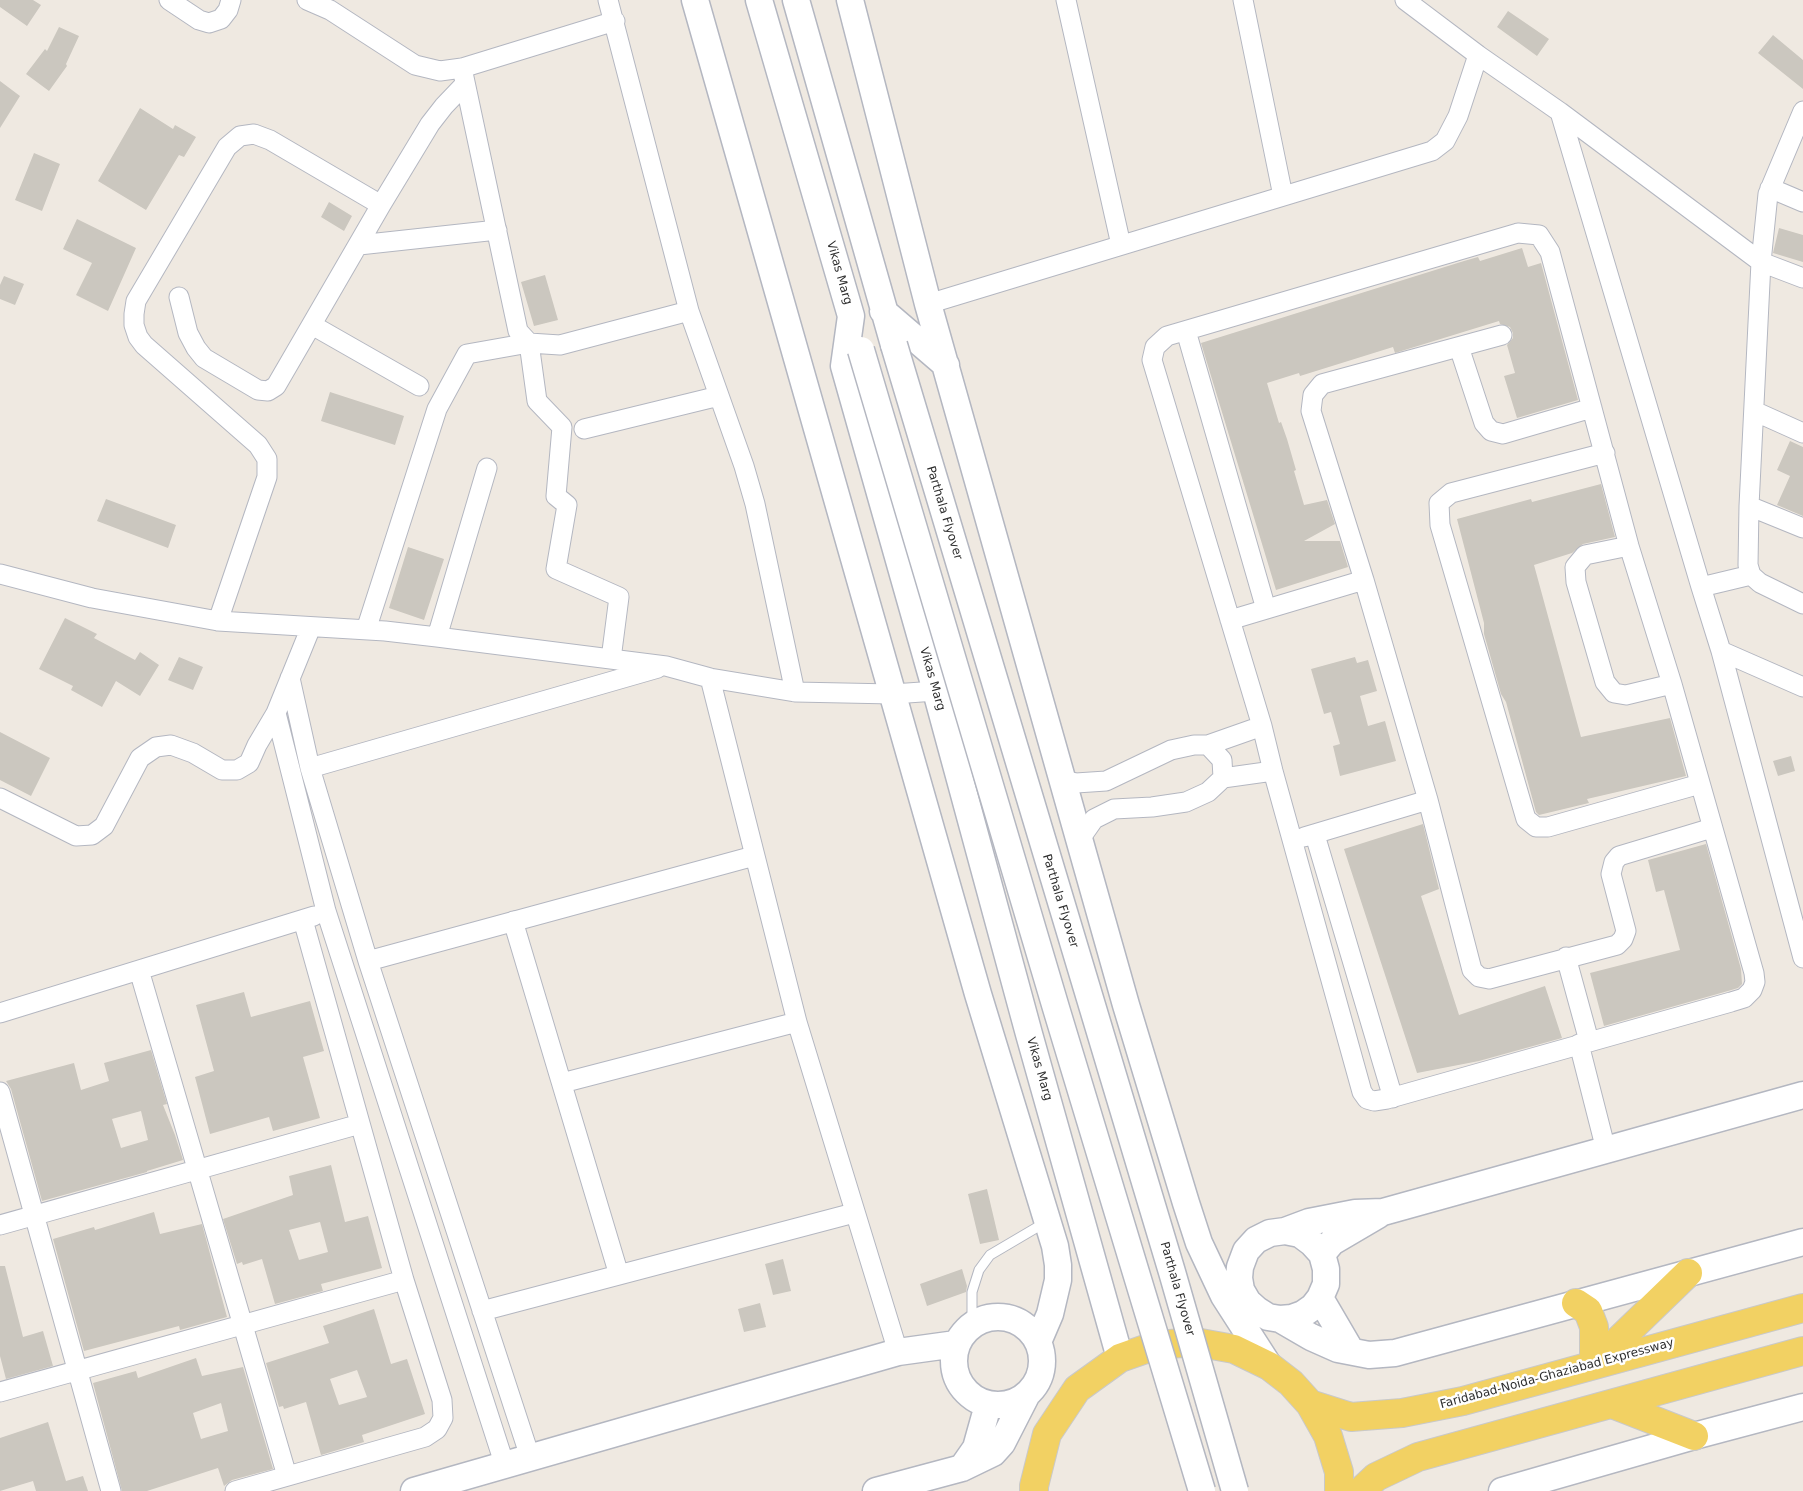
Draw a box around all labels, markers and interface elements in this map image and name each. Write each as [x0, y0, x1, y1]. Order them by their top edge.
street label: Vikas Marg [823, 240, 855, 306]
street label: Parthala Flyover [923, 464, 965, 562]
street label: Vikas Marg [916, 646, 948, 712]
street label: Parthala Flyover [1039, 852, 1081, 950]
street label: Vikas Marg [1023, 1036, 1055, 1102]
street label: Parthala Flyover [1157, 1240, 1197, 1338]
street label: Faridabad-Noida-Ghaziabad Expressway [1439, 1336, 1675, 1412]

